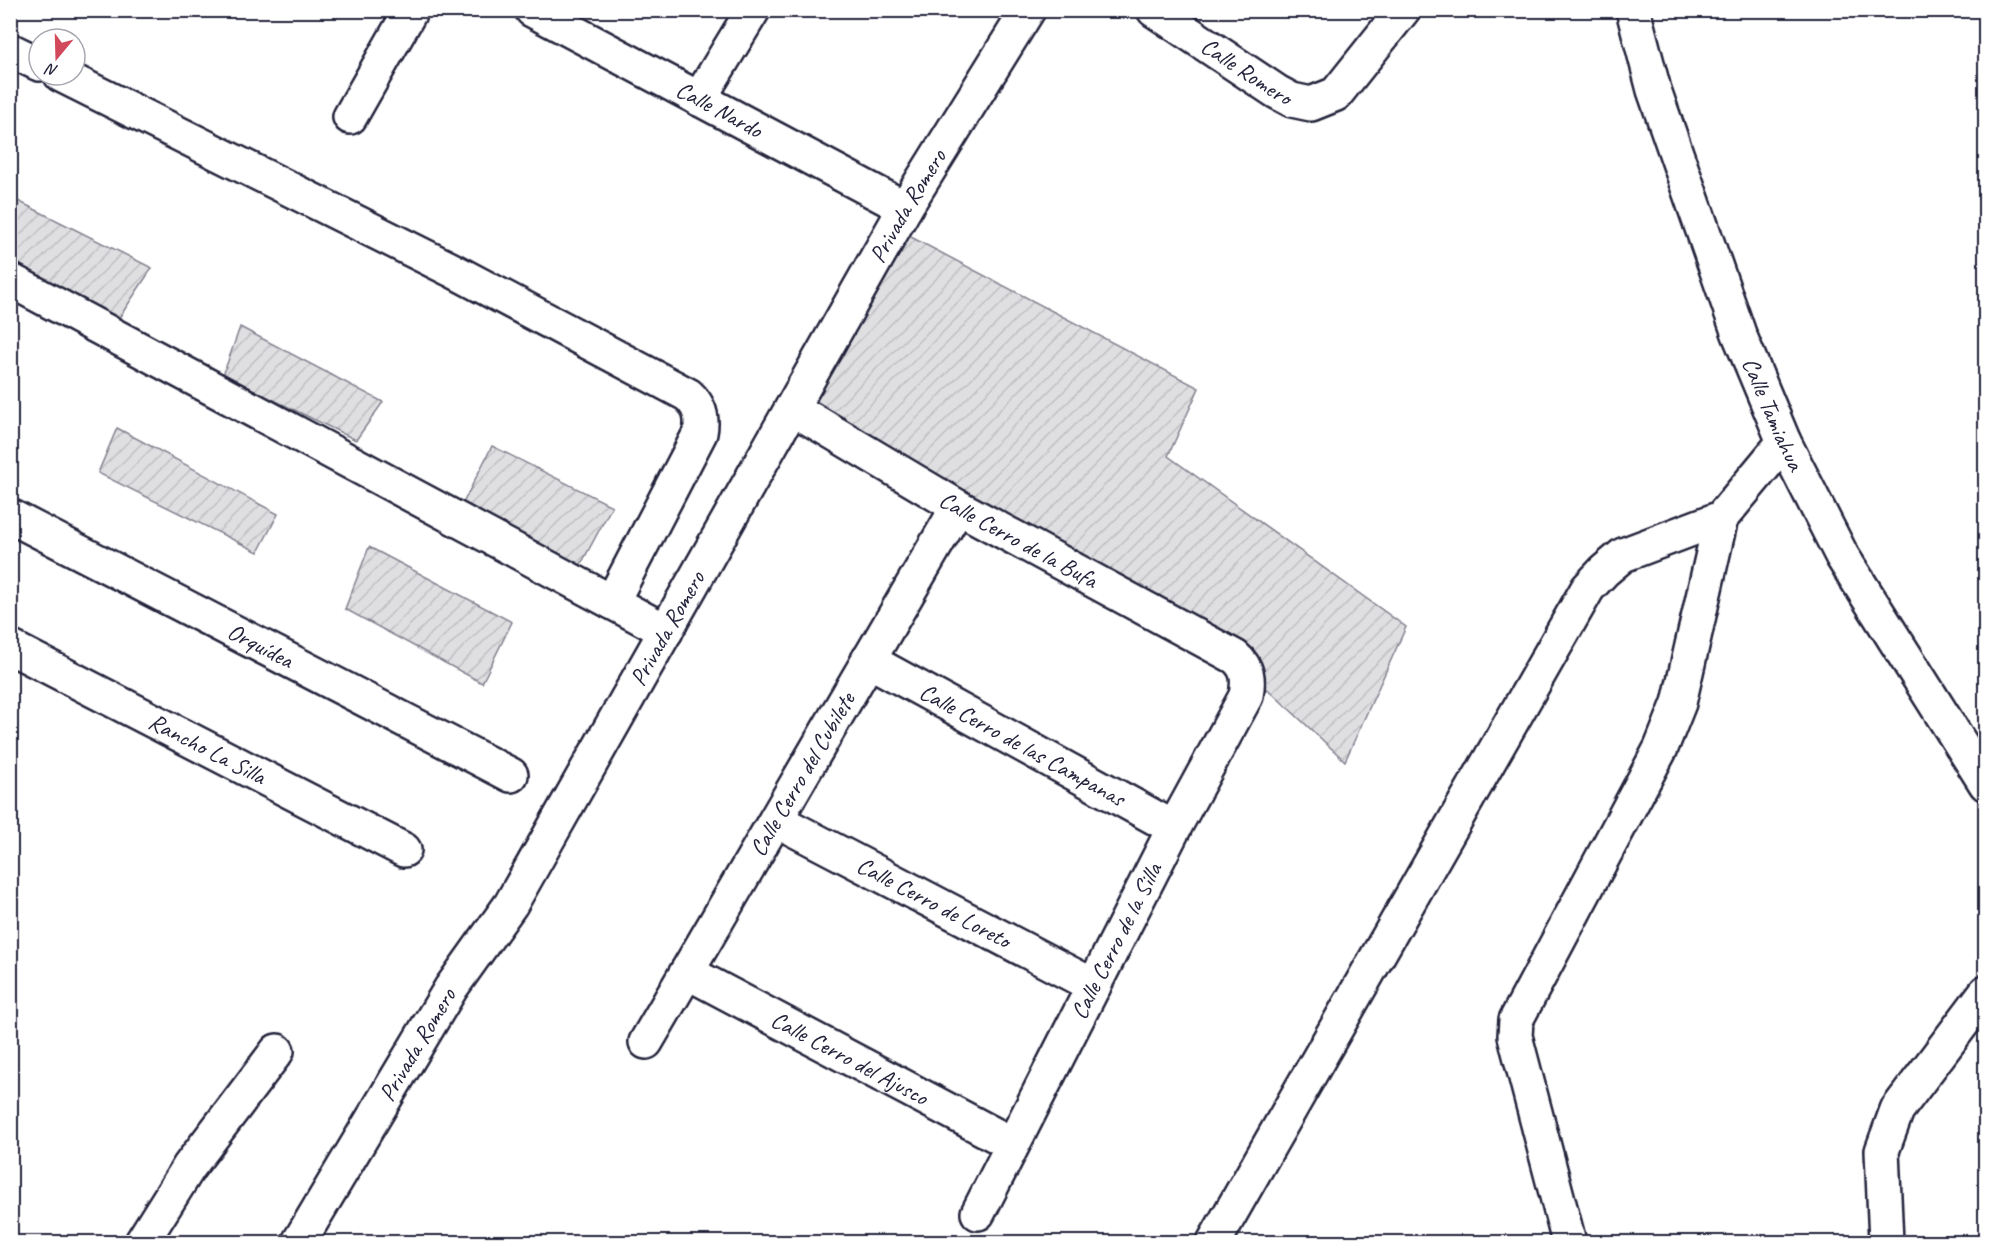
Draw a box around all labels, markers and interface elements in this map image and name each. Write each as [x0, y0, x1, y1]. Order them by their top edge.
north arrow [27, 27, 87, 87]
street label: Calle Romero [1195, 31, 1299, 113]
text: N [42, 58, 60, 81]
street label: Calle Nardo [671, 74, 769, 145]
street label: Privada Romero [862, 142, 954, 268]
street label: Calle Tamiahua [1735, 353, 1812, 477]
street label: Calle Cerro de la Bufa [934, 484, 1104, 595]
street label: Privada Romero [623, 565, 712, 691]
street label: Orquídea [223, 616, 300, 676]
street label: Calle Cerro de las Campanas [914, 676, 1132, 814]
street label: Calle Cerro del Cubilete [743, 685, 863, 861]
street label: Rancho La Silla [144, 706, 272, 792]
street label: Calle Cerro de Loreto [852, 850, 1018, 956]
street label: Calle Cerro de la Silla [1064, 857, 1169, 1024]
street label: Privada Romero [372, 981, 463, 1107]
street label: Calle Cerro del Ajusco [766, 1004, 935, 1113]

